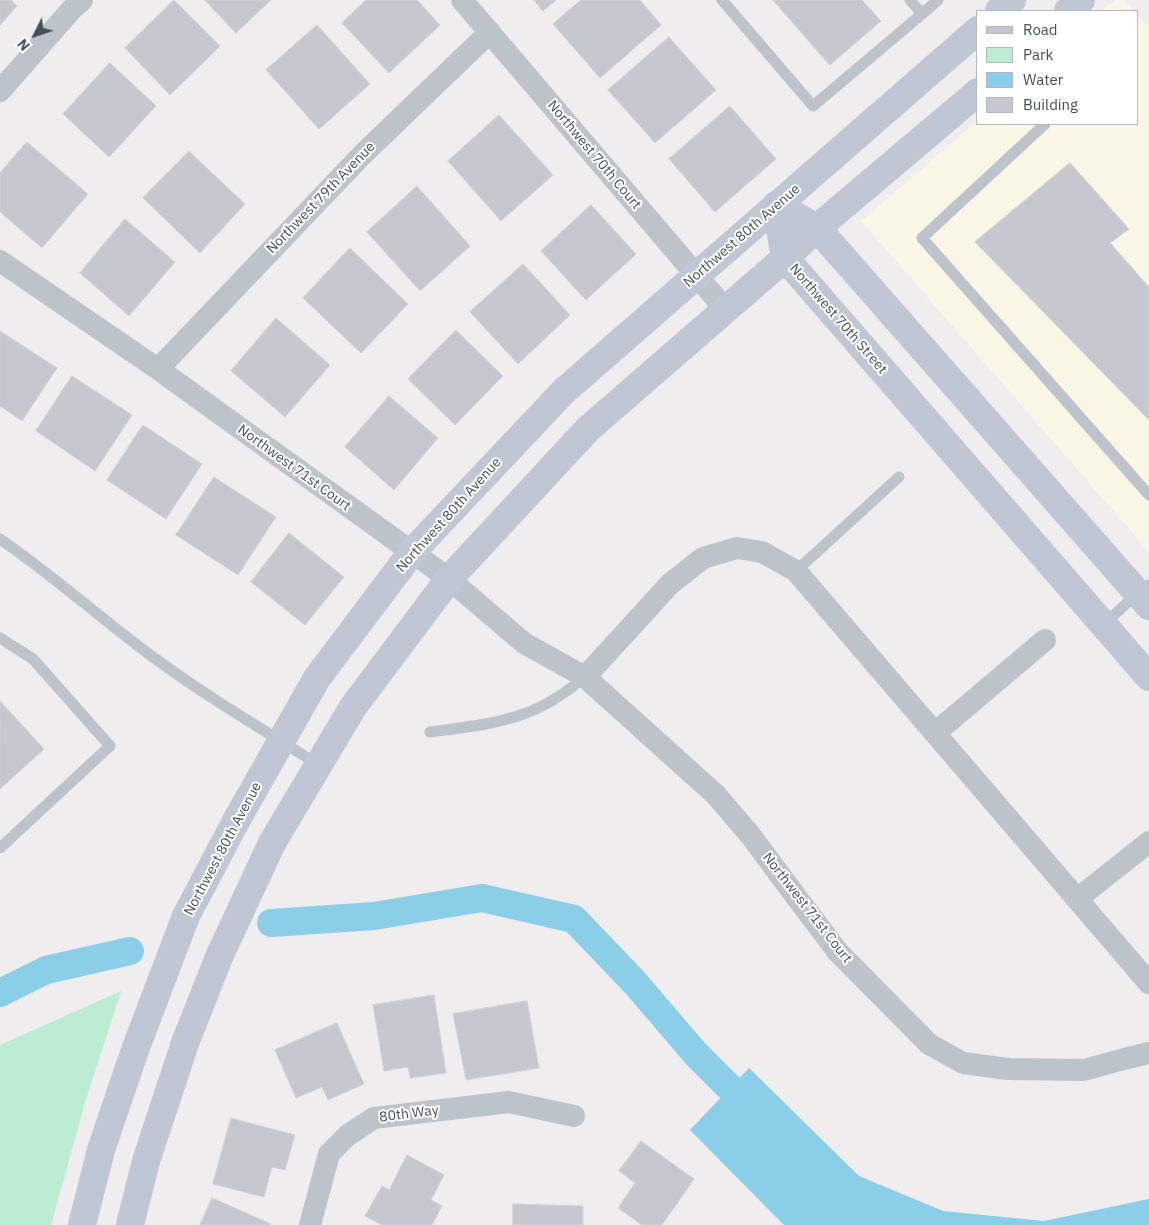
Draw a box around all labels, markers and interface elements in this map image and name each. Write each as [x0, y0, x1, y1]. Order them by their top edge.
north arrow [10, 10, 60, 60]
legend [976, 10, 1139, 125]
text: Road [1023, 20, 1058, 39]
text: N [14, 35, 34, 55]
text: Park [1023, 45, 1053, 64]
text: Water [1023, 70, 1063, 89]
text: Building [1023, 95, 1078, 114]
street label: Northwest 70th Court [544, 97, 644, 213]
street label: Northwest 79th Avenue [263, 139, 379, 257]
street label: Northwest 80th Avenue [680, 181, 804, 291]
street label: Northwest 70th Street [786, 261, 890, 377]
street label: Northwest 71st Court [234, 421, 354, 515]
street label: Northwest 80th Avenue [393, 454, 505, 576]
street label: Northwest 80th Avenue [181, 779, 265, 919]
street label: Northwest 71st Court [759, 849, 855, 967]
street label: 80th Way [378, 1102, 440, 1126]

